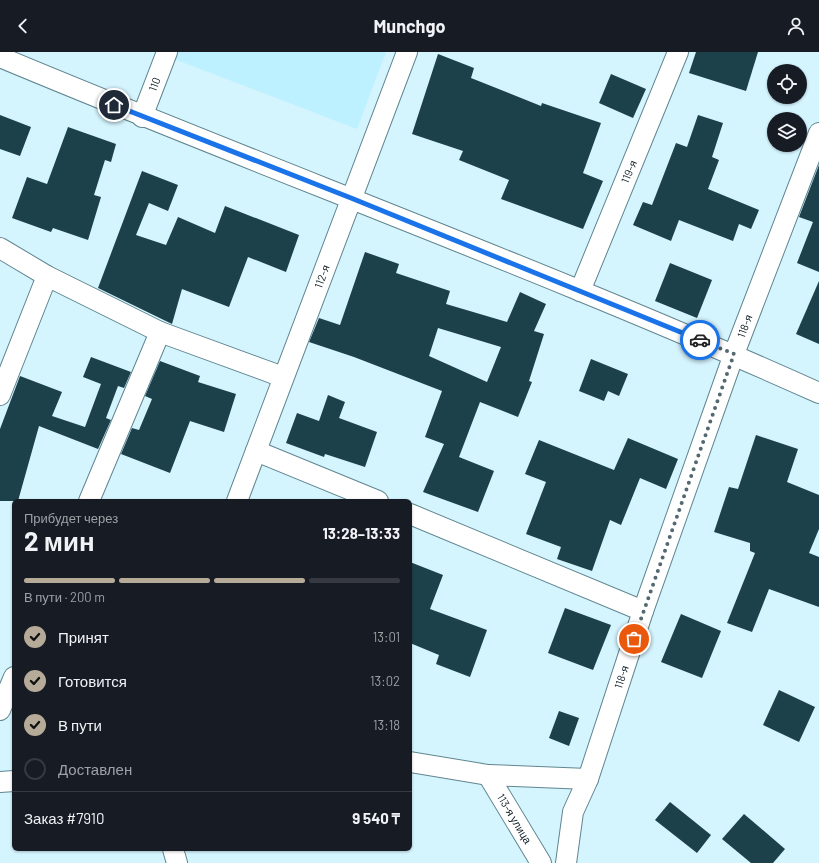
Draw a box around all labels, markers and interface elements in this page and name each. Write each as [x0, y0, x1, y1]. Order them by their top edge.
icon: back [12, 15, 34, 37]
text: Munchgo [373, 15, 446, 37]
icon: person [785, 15, 807, 37]
map controls [767, 64, 807, 152]
button: locate [767, 64, 807, 104]
street label: 110 [146, 75, 163, 93]
pin [97, 88, 131, 122]
icon: home [103, 94, 125, 116]
button: layers [767, 112, 807, 152]
street label: 119-я [618, 158, 639, 185]
street label: 112-я [311, 263, 332, 290]
street label: 118-я [734, 312, 755, 339]
courier [680, 320, 720, 360]
icon: car [689, 329, 711, 351]
text: Прибудет через [24, 510, 118, 526]
text: 13:28–13:33 [322, 524, 400, 542]
text: 2 мин [24, 525, 95, 556]
text: В пути · 200 m [24, 589, 105, 605]
pin [617, 622, 651, 656]
icon: check [24, 626, 46, 648]
text: Принят [58, 628, 109, 646]
icon: bag [623, 628, 645, 650]
text: 13:01 [373, 629, 400, 645]
street label: 118-я [611, 664, 631, 690]
icon: check [24, 670, 46, 692]
text: Готовится [58, 672, 127, 690]
text: 13:02 [370, 673, 400, 689]
icon: check [24, 714, 46, 736]
text: В пути [58, 716, 102, 734]
text: 13:18 [373, 717, 400, 733]
text: Доставлен [58, 760, 132, 778]
street label: 113-я улица [495, 791, 535, 847]
text: Заказ #7910 [24, 809, 105, 827]
text: 9 540 ₸ [352, 809, 400, 827]

